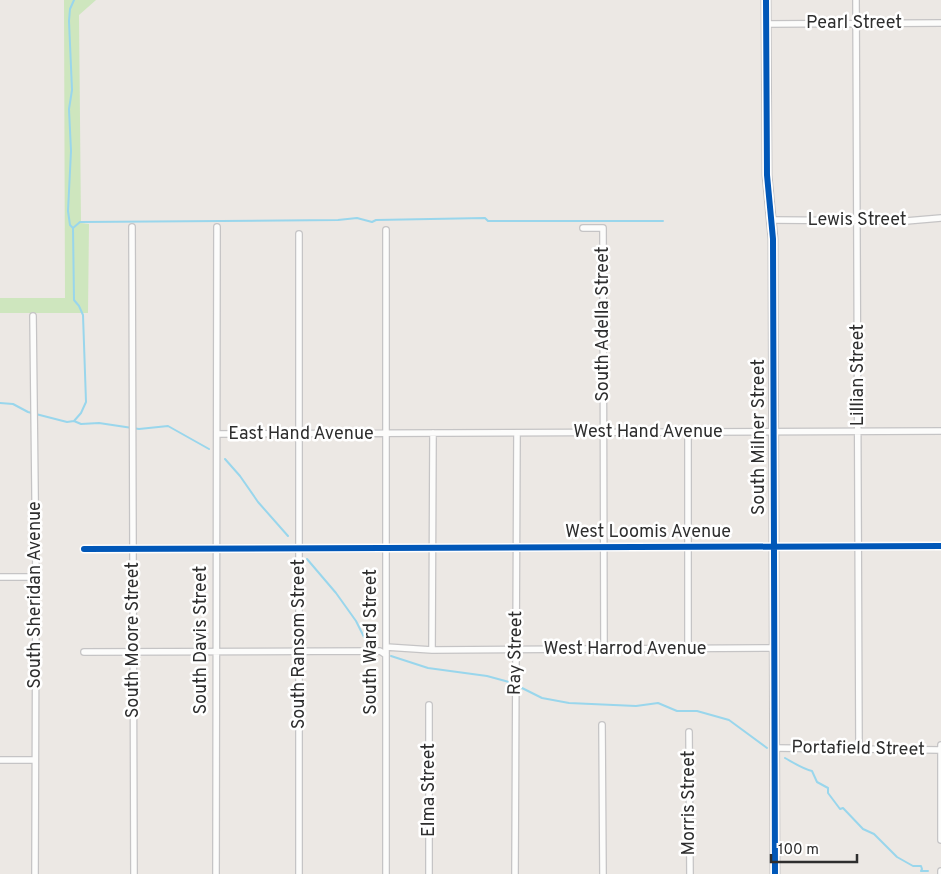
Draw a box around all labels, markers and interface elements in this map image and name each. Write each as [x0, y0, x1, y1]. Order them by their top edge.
street label: Pearl Street [806, 12, 902, 35]
street label: Lewis Street [807, 209, 907, 232]
street label: South Adella Street [592, 246, 615, 402]
street label: Lillian Street [847, 324, 870, 426]
street label: South Milner Street [748, 359, 771, 515]
street label: West Hand Avenue [573, 421, 723, 444]
street label: East Hand Avenue [228, 423, 374, 446]
street label: South Sheridan Avenue [24, 501, 47, 689]
street label: West Loomis Avenue [565, 521, 731, 544]
street label: South Ransom Street [288, 559, 311, 729]
street label: South Moore Street [122, 562, 145, 718]
street label: South Davis Street [190, 566, 213, 714]
street label: South Ward Street [360, 569, 383, 715]
street label: Ray Street [504, 611, 528, 695]
street label: West Harrod Avenue [544, 638, 706, 661]
street label: Portafield Street [791, 736, 925, 762]
street label: Elma Street [418, 743, 441, 837]
street label: Morris Street [678, 750, 701, 856]
scale bar [771, 832, 857, 864]
text: 100 m [778, 841, 819, 860]

